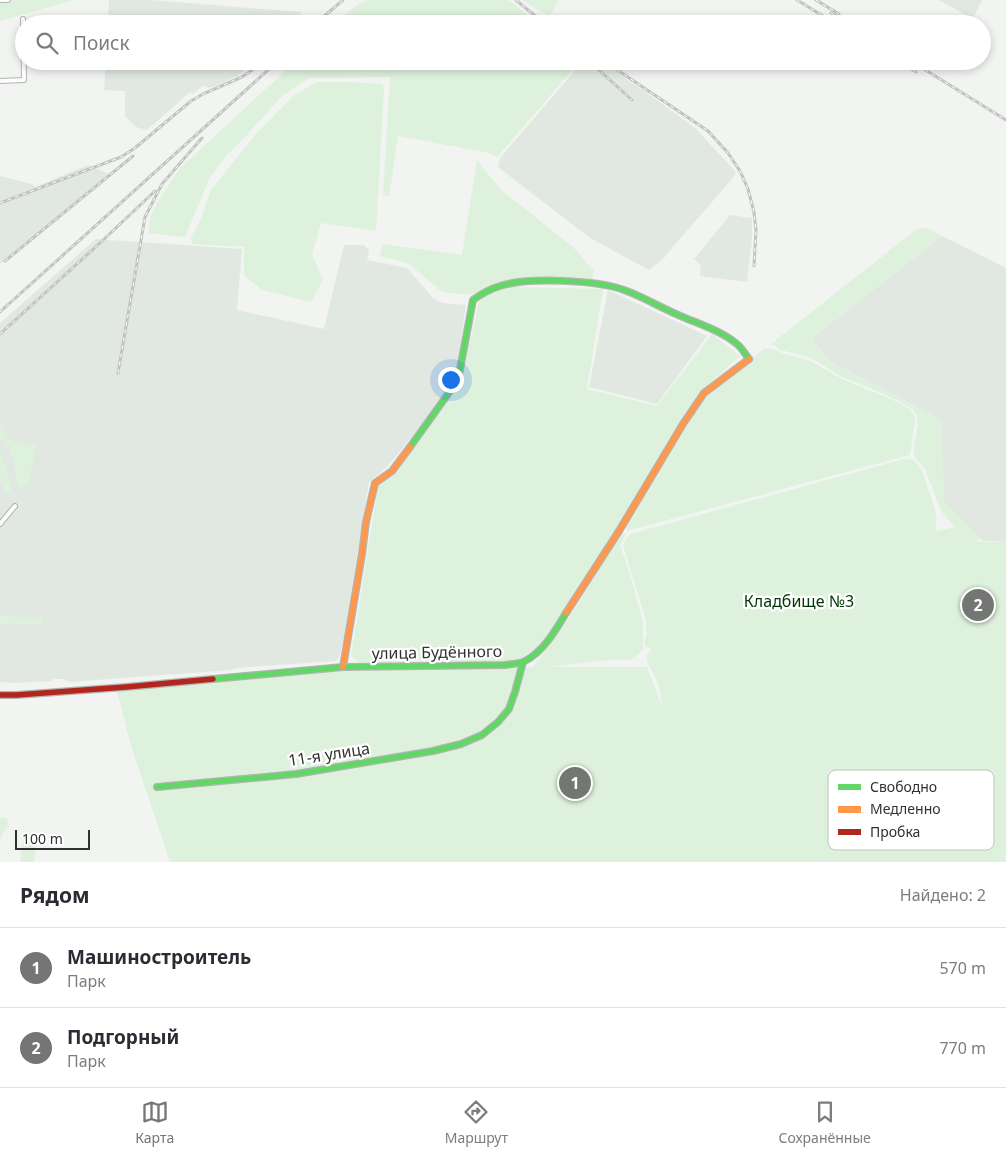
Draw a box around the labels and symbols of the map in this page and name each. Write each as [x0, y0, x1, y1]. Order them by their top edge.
your location [438, 367, 464, 393]
pin: 2 [962, 586, 994, 624]
park label: Кладбище №3 [744, 590, 854, 612]
street label: улица Будённого [372, 640, 502, 664]
street label: 11-я улица [287, 737, 371, 771]
pin: 1 [559, 764, 591, 802]
legend [828, 770, 994, 850]
text: Свободно [870, 777, 937, 796]
text: Медленно [870, 799, 941, 818]
text: Пробка [870, 822, 920, 841]
scale bar [15, 827, 90, 850]

